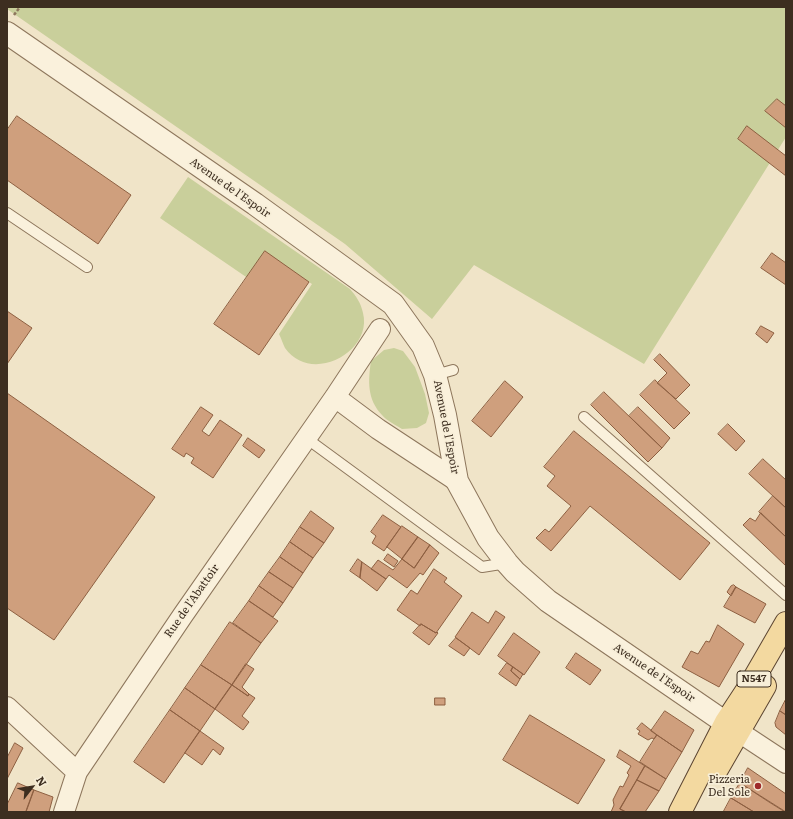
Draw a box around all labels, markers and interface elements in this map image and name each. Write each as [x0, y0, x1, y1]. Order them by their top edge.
street label: Avenue de l'Espoir [187, 155, 273, 221]
street label: Avenue de l'Espoir [430, 379, 462, 475]
street label: Rue de l'Abattoir [162, 562, 222, 640]
street label: Avenue de l'Espoir [611, 641, 697, 705]
road number: N547 [737, 671, 771, 687]
north arrow [12, 767, 52, 807]
text: N [33, 773, 52, 789]
place label: Pizzeria Del Sole [708, 773, 750, 799]
marker: Pizzeria Del Sole [753, 781, 763, 791]

